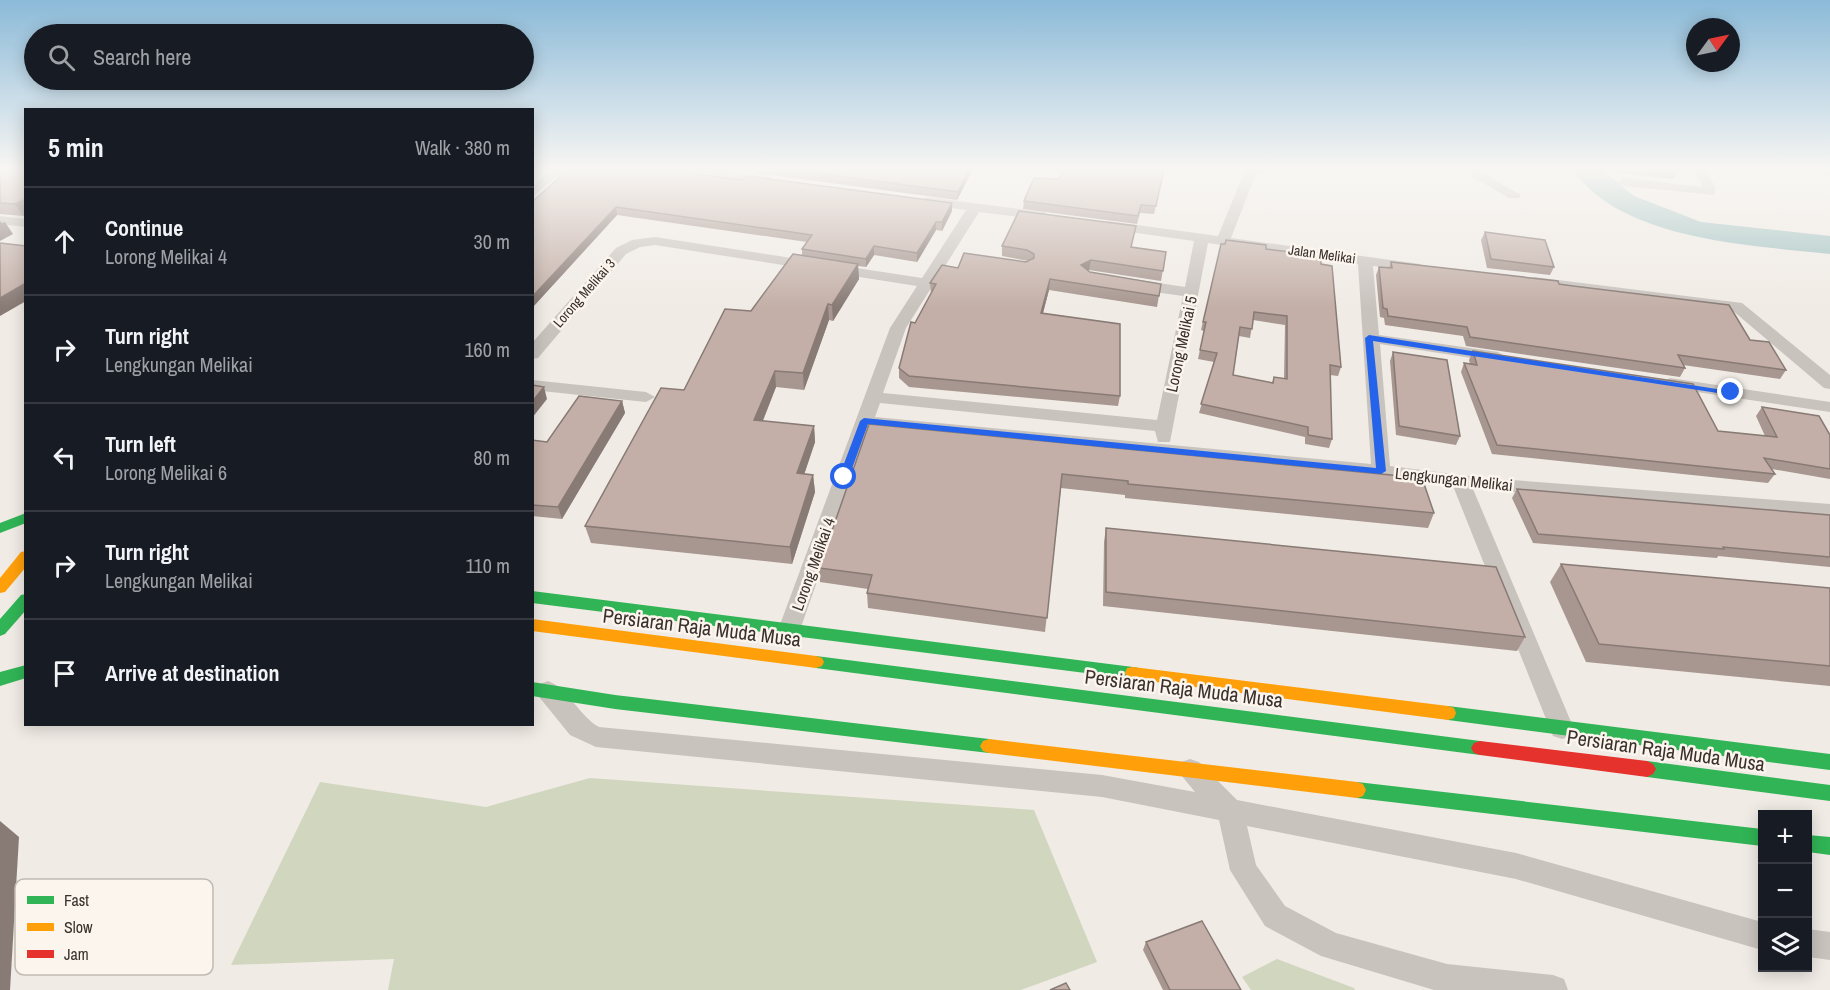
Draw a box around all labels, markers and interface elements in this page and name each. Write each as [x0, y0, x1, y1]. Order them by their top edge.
north arrow [1686, 18, 1740, 72]
search box [24, 24, 534, 90]
icon: search [45, 41, 78, 74]
text: Search here [93, 42, 191, 72]
text: 5 min [48, 130, 104, 165]
text: Walk · 380 m [415, 134, 510, 161]
text: Continue [105, 213, 183, 243]
icon: ahead [48, 225, 81, 258]
text: 30 m [474, 228, 510, 255]
street label: Jalan Melikai [1287, 240, 1357, 268]
text: Lorong Melikai 4 [105, 243, 227, 270]
street label: Lorong Melikai 3 [549, 255, 619, 331]
street label: Lorong Melikai 5 [1160, 294, 1202, 394]
text: Turn right [105, 321, 189, 351]
icon: right [48, 333, 81, 366]
text: 160 m [464, 336, 510, 363]
text: Lengkungan Melikai [105, 351, 253, 378]
route end [1717, 378, 1743, 404]
text: Turn left [105, 429, 176, 459]
icon: left [48, 441, 81, 474]
text: 80 m [474, 444, 510, 471]
text: Lorong Melikai 6 [105, 459, 227, 486]
street label: Lengkungan Melikai [1394, 462, 1514, 496]
route start [830, 463, 856, 489]
street label: Lorong Melikai 4 [786, 514, 840, 614]
text: Turn right [105, 537, 189, 567]
icon: right [48, 549, 81, 582]
text: 110 m [466, 552, 510, 579]
text: Lengkungan Melikai [105, 567, 253, 594]
street label: Persiaran Raja Muda Musa [601, 601, 803, 653]
icon: arrive [48, 657, 81, 690]
text: Arrive at destination [105, 658, 279, 688]
street label: Persiaran Raja Muda Musa [1083, 662, 1285, 714]
street label: Persiaran Raja Muda Musa [1565, 723, 1767, 777]
map controls [1758, 810, 1812, 972]
button: + [1758, 810, 1812, 864]
button: − [1758, 864, 1812, 918]
legend [15, 879, 213, 975]
text: Fast [64, 889, 89, 911]
text: Slow [64, 916, 93, 938]
button: layers [1758, 918, 1812, 972]
text: Jam [64, 943, 89, 965]

